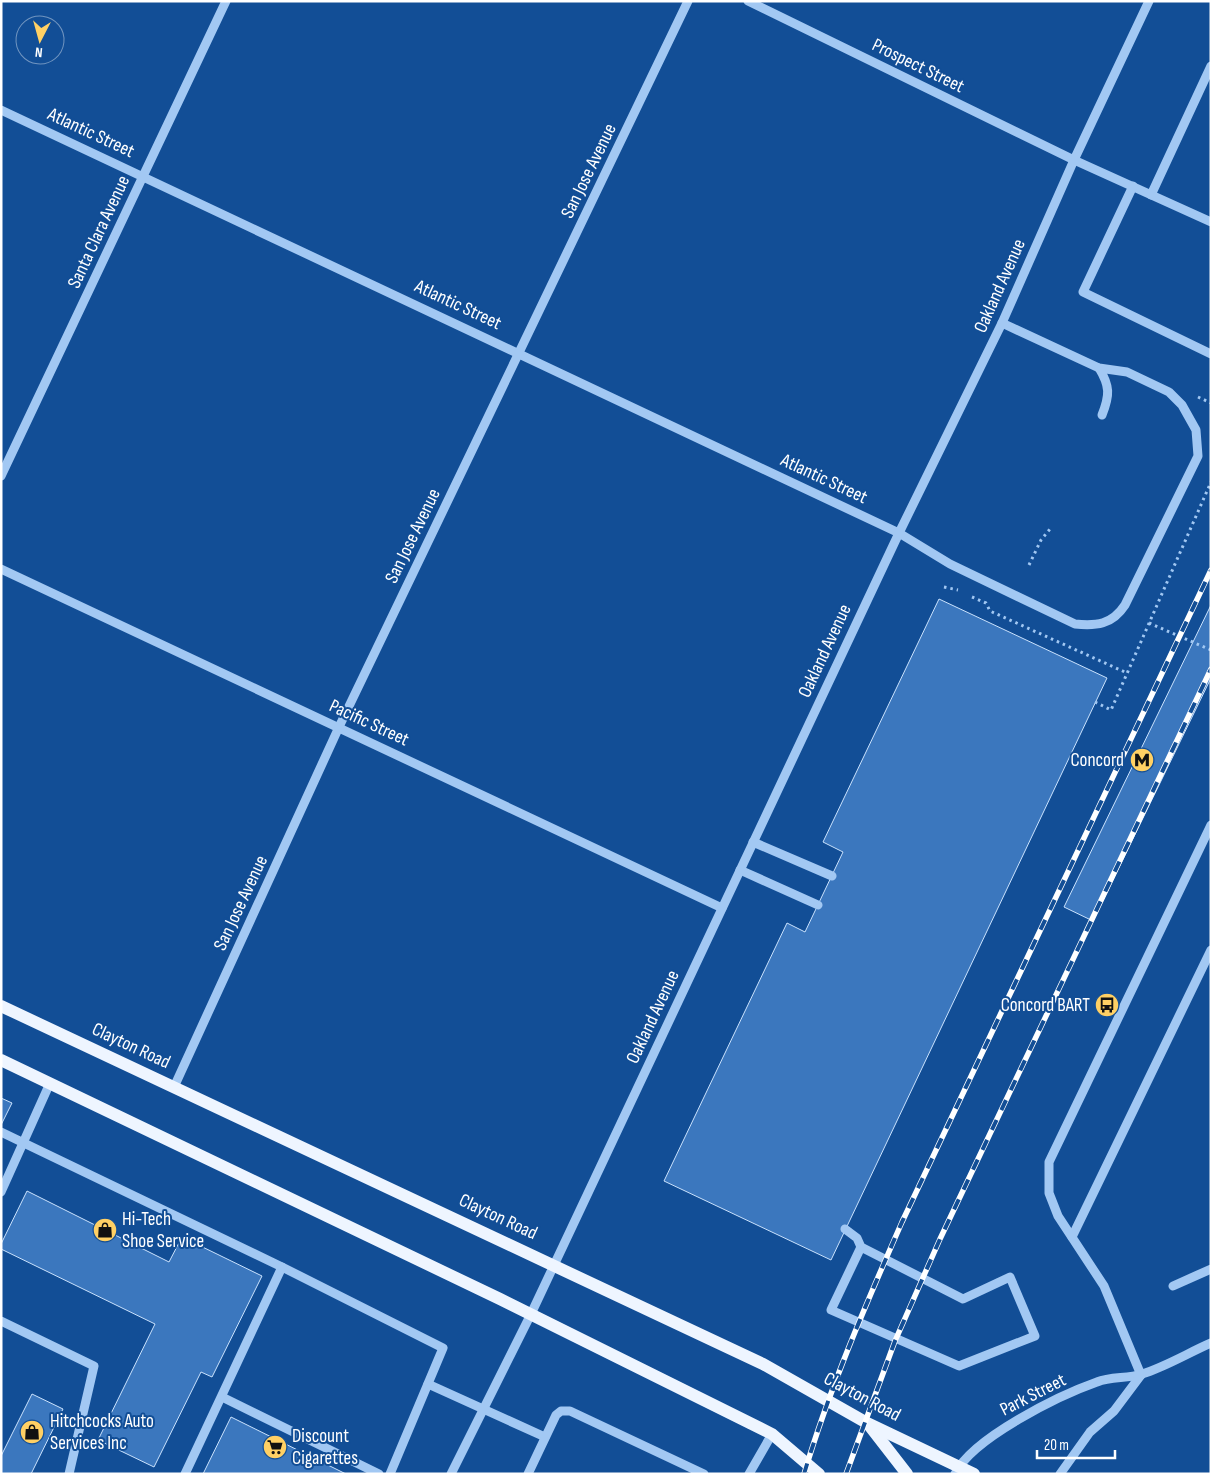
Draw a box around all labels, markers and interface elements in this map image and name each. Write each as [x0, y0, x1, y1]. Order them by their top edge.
north arrow [15, 15, 65, 65]
street label: Prospect Street [868, 34, 968, 98]
text: N [34, 44, 43, 61]
street label: Atlantic Street [43, 102, 138, 163]
street label: San Jose Avenue [556, 120, 622, 222]
street label: Santa Clara Avenue [63, 172, 135, 292]
street label: Oakland Avenue [969, 236, 1031, 336]
street label: Atlantic Street [410, 274, 505, 335]
street label: Atlantic Street [776, 448, 871, 509]
street label: San Jose Avenue [380, 485, 446, 587]
street label: Oakland Avenue [793, 601, 857, 701]
street label: Pacific Street [326, 695, 413, 752]
metro station icon: Concord [1129, 747, 1155, 773]
place label: Concord [1070, 749, 1124, 772]
street label: San Jose Avenue [209, 852, 273, 954]
street label: Oakland Avenue [621, 967, 685, 1067]
bus stop icon: Concord BART [1094, 992, 1120, 1018]
place label: Concord BART [1001, 994, 1090, 1017]
street label: Clayton Road [88, 1018, 174, 1074]
street label: Clayton Road [455, 1189, 541, 1245]
place label: Hi-Tech Shoe Service [122, 1208, 204, 1253]
shop icon: Hi-Tech Shoe Service [92, 1217, 118, 1243]
street label: Clayton Road [820, 1367, 904, 1427]
street label: Park Street [996, 1369, 1070, 1421]
place label: Hitchcocks Auto Services Inc [50, 1410, 154, 1455]
shop icon: Hitchcocks Auto Services Inc [19, 1419, 45, 1445]
place label: Discount Cigarettes [292, 1425, 358, 1470]
scale bar [1037, 1428, 1114, 1460]
supermarket icon: Discount Cigarettes [262, 1434, 288, 1460]
text: 20 m [1044, 1436, 1069, 1455]

